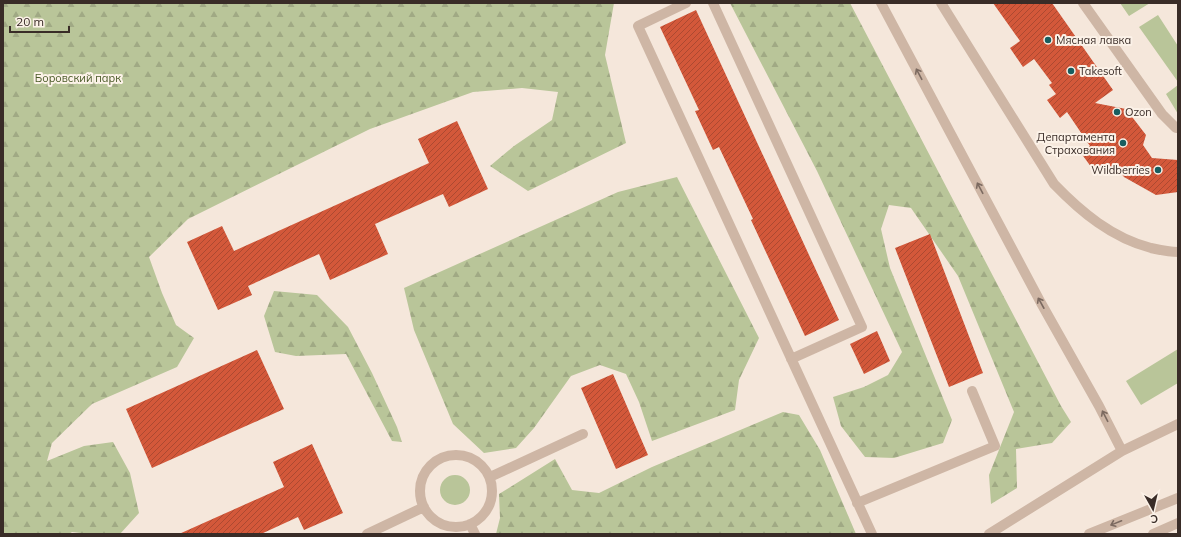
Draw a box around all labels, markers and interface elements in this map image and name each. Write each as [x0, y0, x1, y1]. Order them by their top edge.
scale bar [10, 8, 69, 34]
text: 20 m [16, 14, 44, 29]
place label: Мясная лавка [1056, 33, 1131, 47]
marker: Мясная лавка [1043, 35, 1053, 45]
place label: Takesoft [1079, 64, 1122, 78]
marker: Takesoft [1066, 66, 1076, 76]
one-way arrow [915, 68, 922, 80]
park label: Боровский парк [35, 71, 121, 85]
place label: Ozon [1125, 105, 1152, 119]
marker: Ozon [1112, 107, 1122, 117]
place label: Департамента Страхования [1037, 130, 1115, 157]
marker: Департамента Страхования [1118, 138, 1128, 148]
place label: Wildberries [1091, 163, 1150, 177]
marker: Wildberries [1153, 165, 1163, 175]
one-way arrow [975, 183, 983, 195]
one-way arrow [1036, 297, 1044, 309]
one-way arrow [1100, 411, 1108, 423]
north arrow [1133, 489, 1173, 529]
text: С [1149, 511, 1159, 526]
one-way arrow [1110, 520, 1122, 527]

